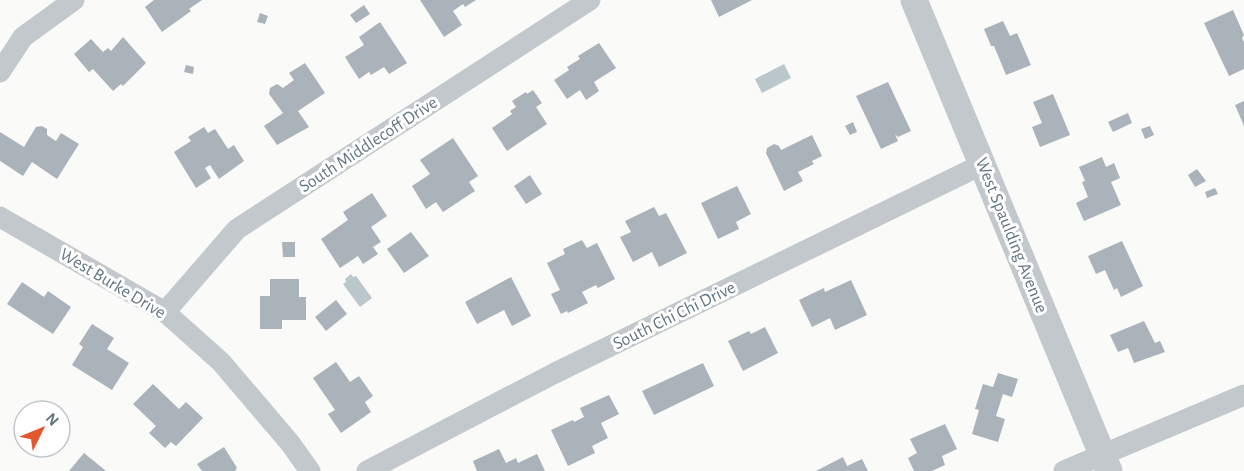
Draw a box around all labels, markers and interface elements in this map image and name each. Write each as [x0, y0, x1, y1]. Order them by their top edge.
street label: South Middlecoff Drive [296, 93, 441, 196]
street label: West Spaulding Avenue [972, 155, 1050, 316]
street label: West Burke Drive [56, 245, 169, 322]
street label: South Chi Chi Drive [610, 278, 738, 353]
north arrow [12, 399, 72, 459]
text: N [43, 410, 62, 429]

